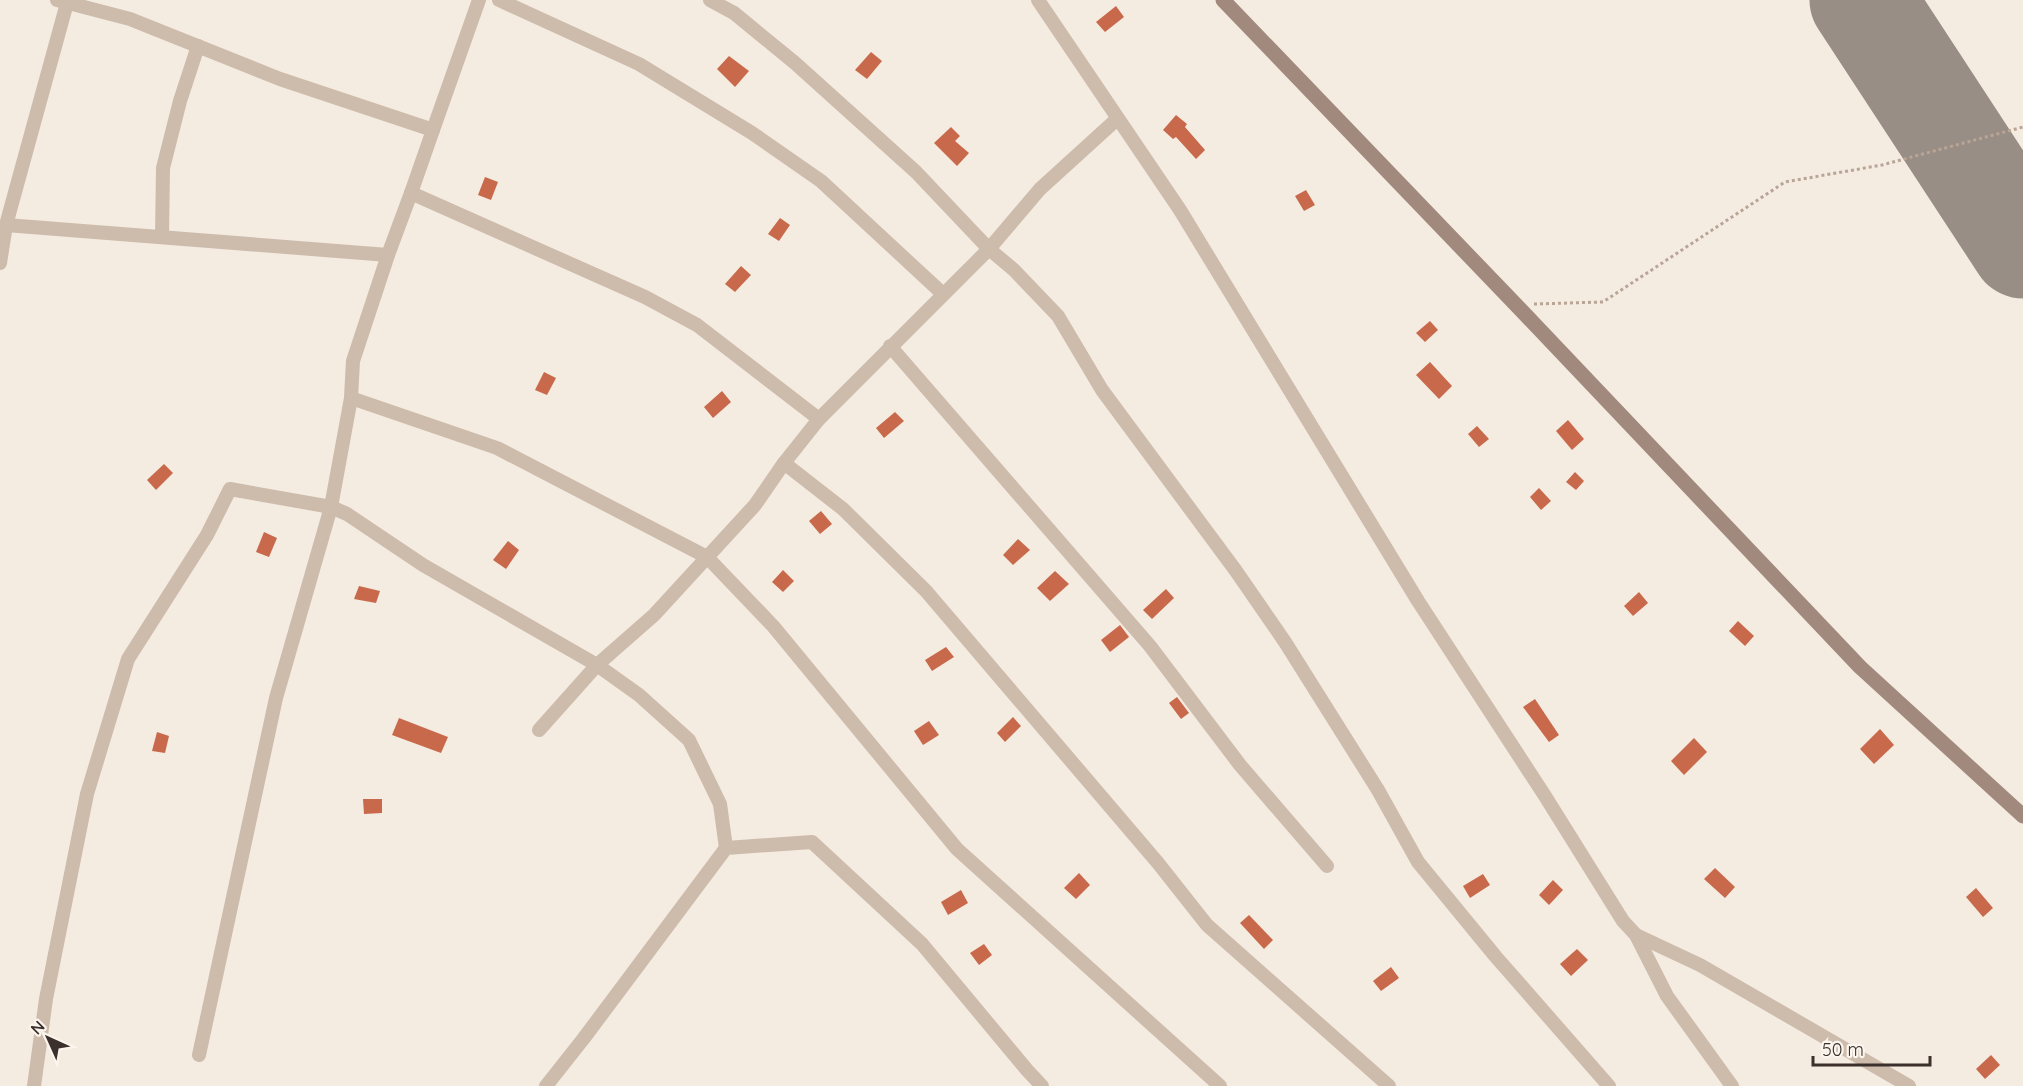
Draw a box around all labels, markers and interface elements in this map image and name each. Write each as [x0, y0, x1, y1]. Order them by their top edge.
north arrow [18, 1008, 78, 1068]
text: N [26, 1016, 49, 1039]
scale bar [1813, 1029, 1930, 1067]
text: 50 m [1822, 1038, 1864, 1061]

